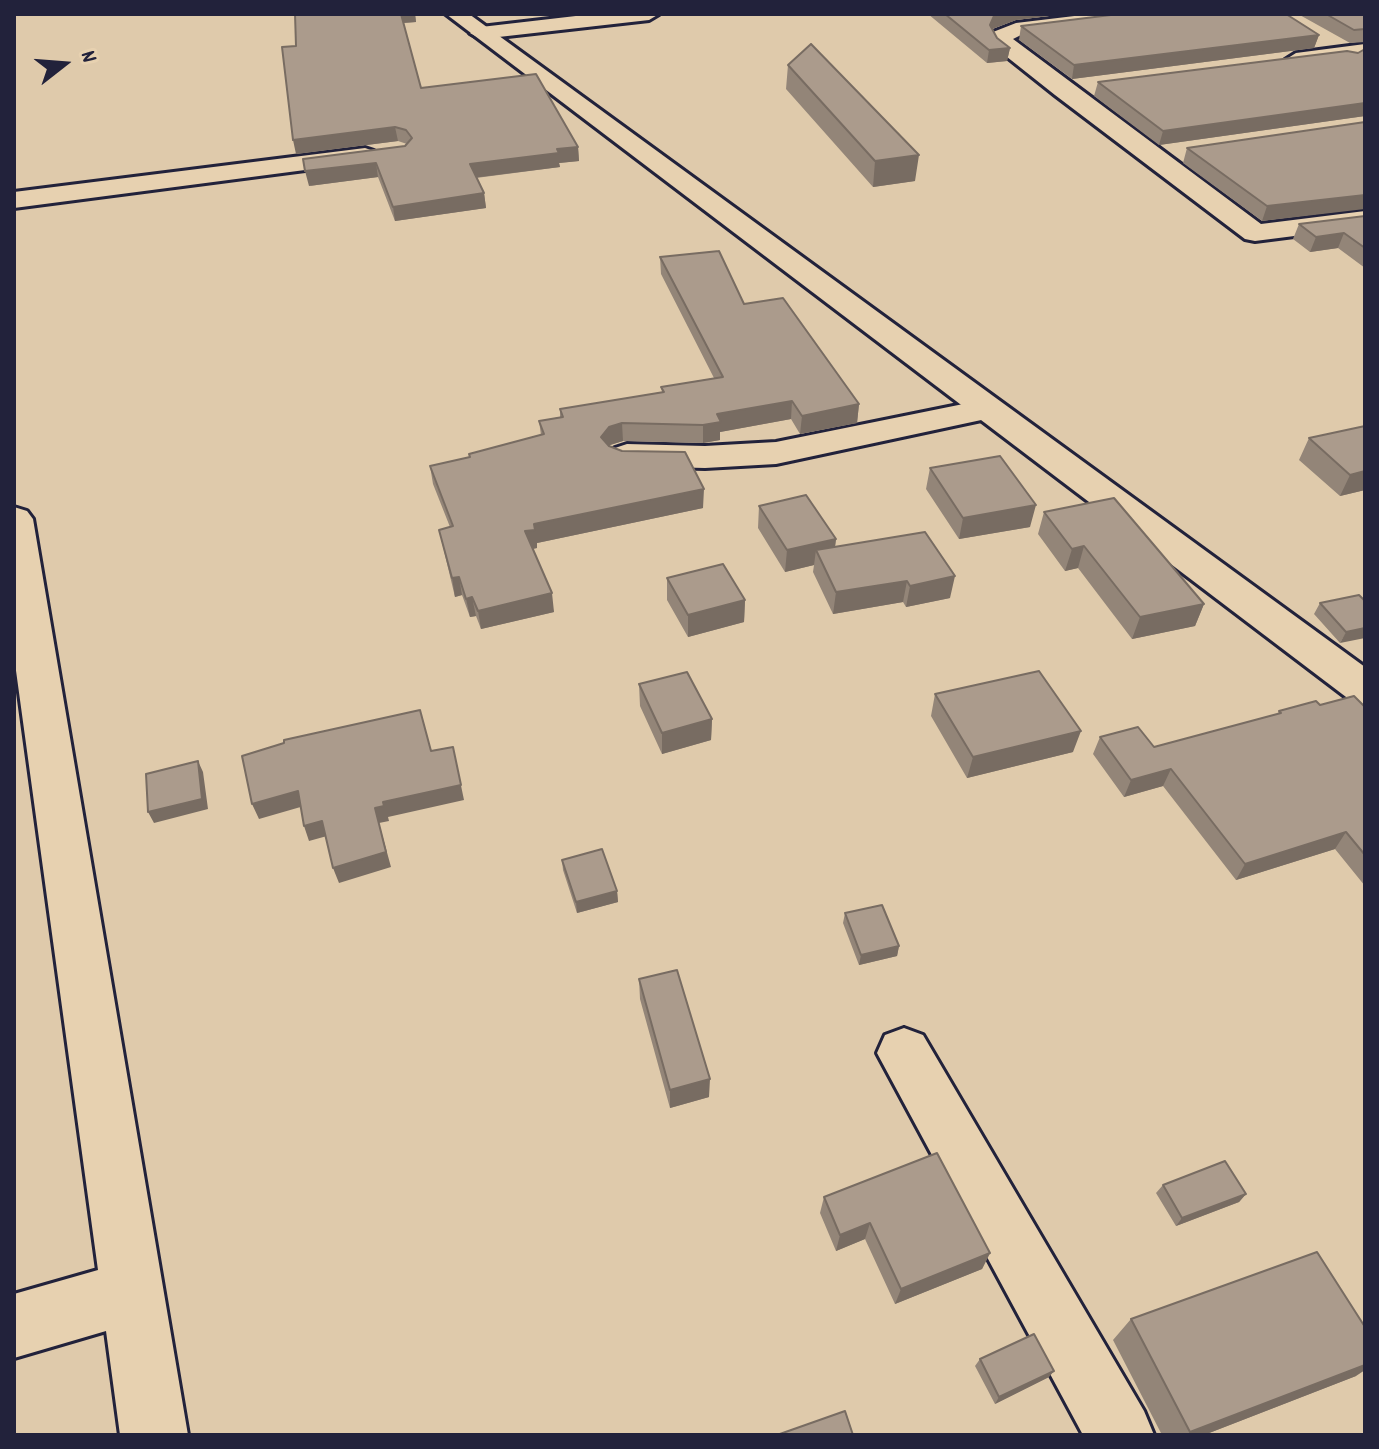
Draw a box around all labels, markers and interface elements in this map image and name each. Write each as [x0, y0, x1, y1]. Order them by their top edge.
north arrow [24, 24, 104, 104]
text: N [71, 47, 104, 67]

